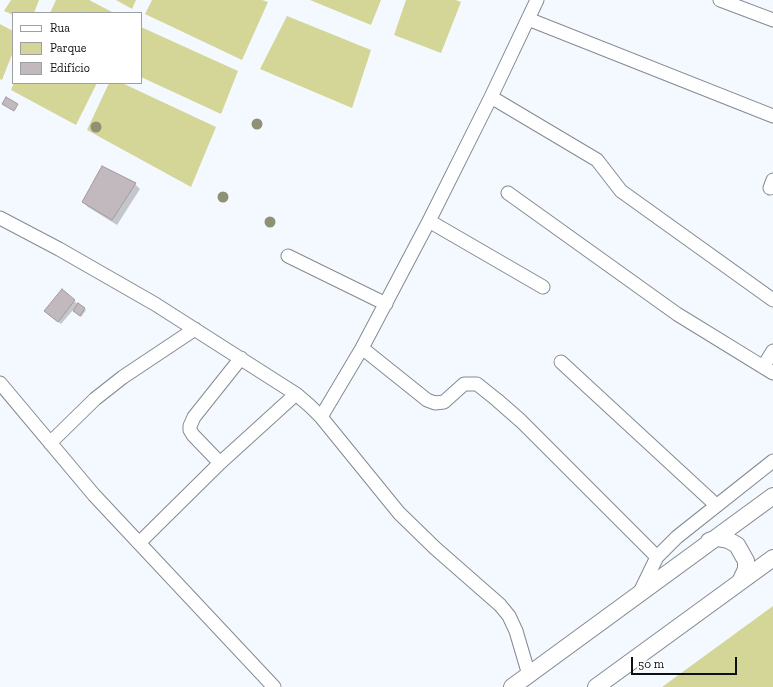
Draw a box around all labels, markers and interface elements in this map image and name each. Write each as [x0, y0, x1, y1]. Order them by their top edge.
legend [12, 12, 142, 84]
text: Rua [50, 21, 70, 35]
text: Parque [50, 41, 86, 55]
text: Edifício [50, 61, 90, 75]
scale bar [633, 649, 739, 675]
text: 50 m [638, 657, 664, 671]

